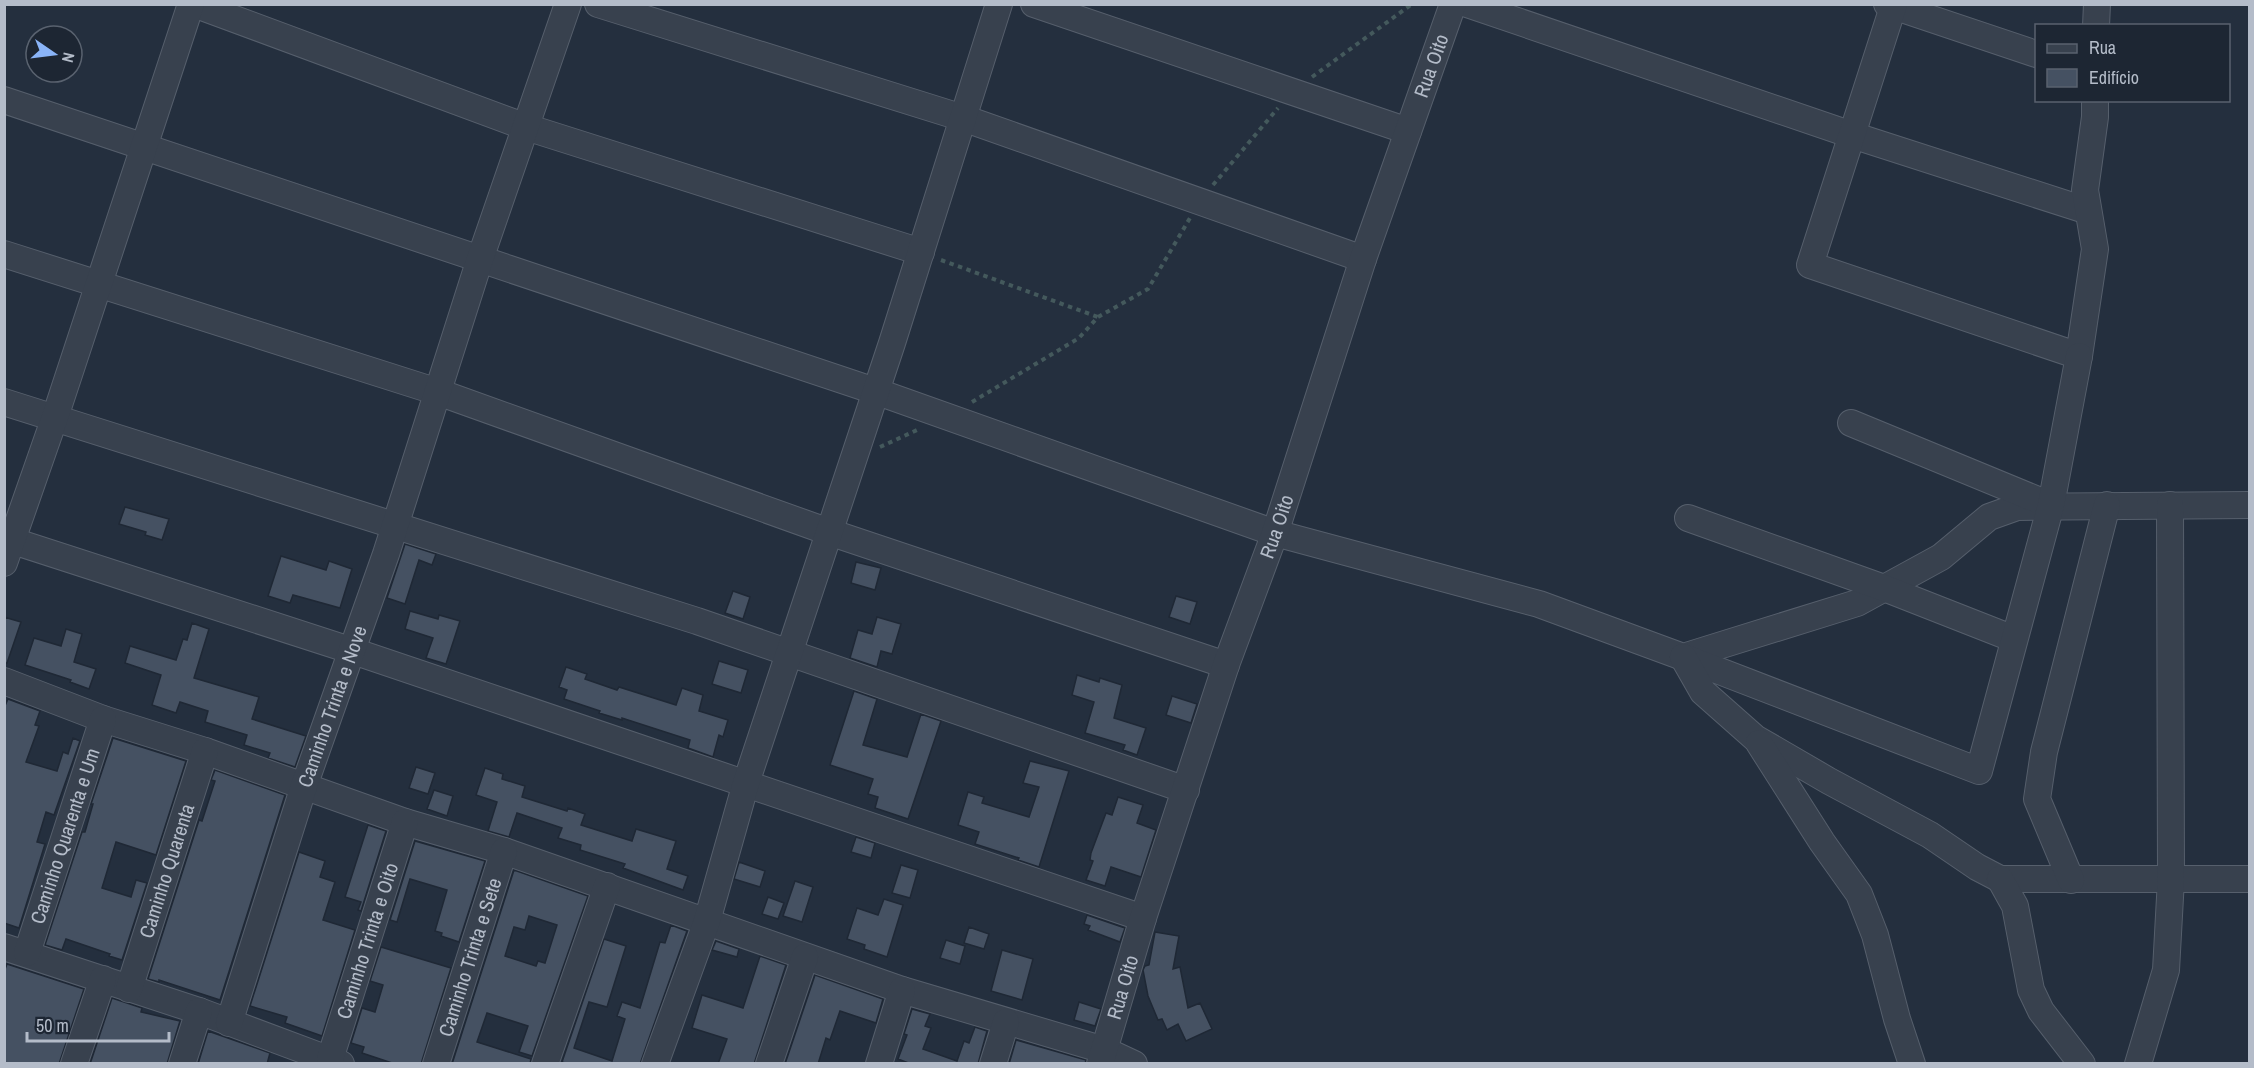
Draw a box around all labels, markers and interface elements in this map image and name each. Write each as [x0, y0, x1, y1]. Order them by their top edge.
north arrow [24, 24, 84, 84]
legend [2035, 24, 2230, 102]
street label: Rua Oito [1407, 30, 1454, 101]
text: Rua [2089, 35, 2116, 60]
text: N [57, 50, 80, 65]
text: Edifício [2089, 65, 2139, 90]
street label: Rua Oito [1253, 491, 1299, 562]
street label: Caminho Trinta e Nove [291, 622, 373, 791]
street label: Caminho Quarenta e Um [23, 745, 106, 927]
street label: Caminho Quarenta [132, 800, 200, 941]
street label: Caminho Trinta e Oito [330, 859, 404, 1022]
street label: Caminho Trinta e Sete [432, 874, 508, 1040]
street label: Rua Oito [1100, 952, 1144, 1022]
scale bar [27, 1005, 170, 1043]
text: 50 m [36, 1013, 69, 1038]

